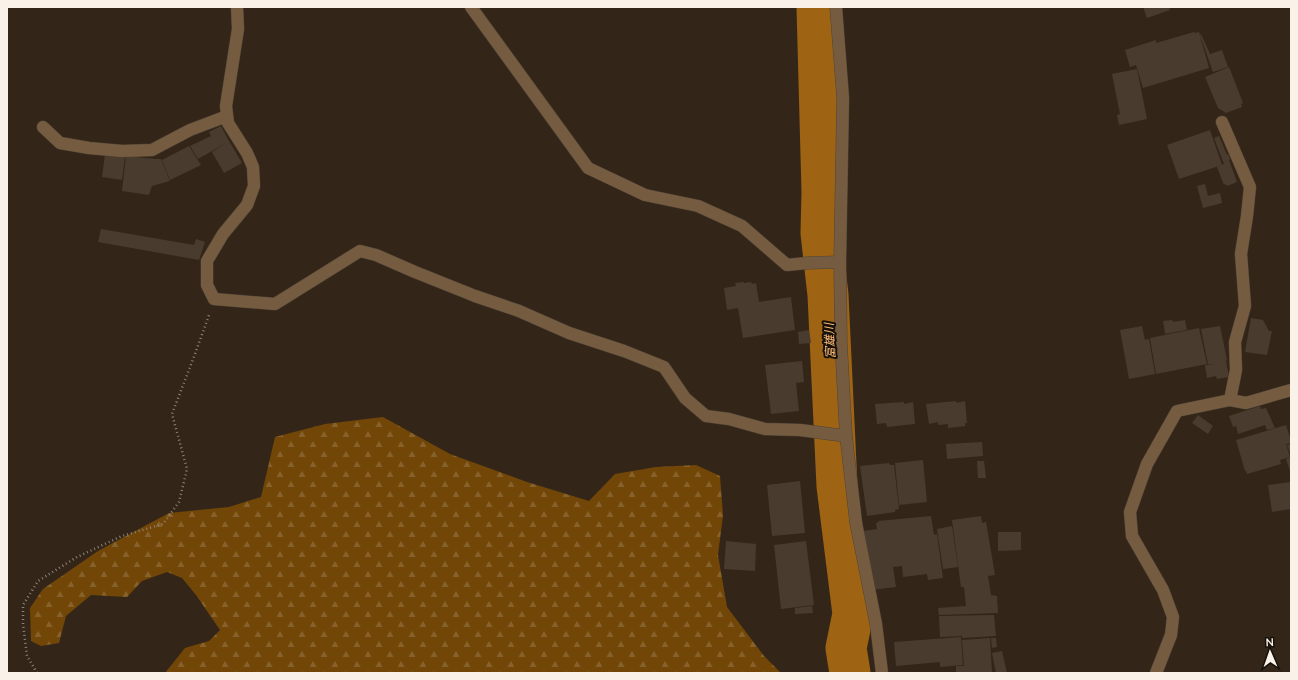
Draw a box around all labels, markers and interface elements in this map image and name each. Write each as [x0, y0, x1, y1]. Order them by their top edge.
water label: 富雄川 [821, 321, 839, 359]
north arrow [1250, 632, 1290, 672]
text: N [1265, 635, 1274, 650]

